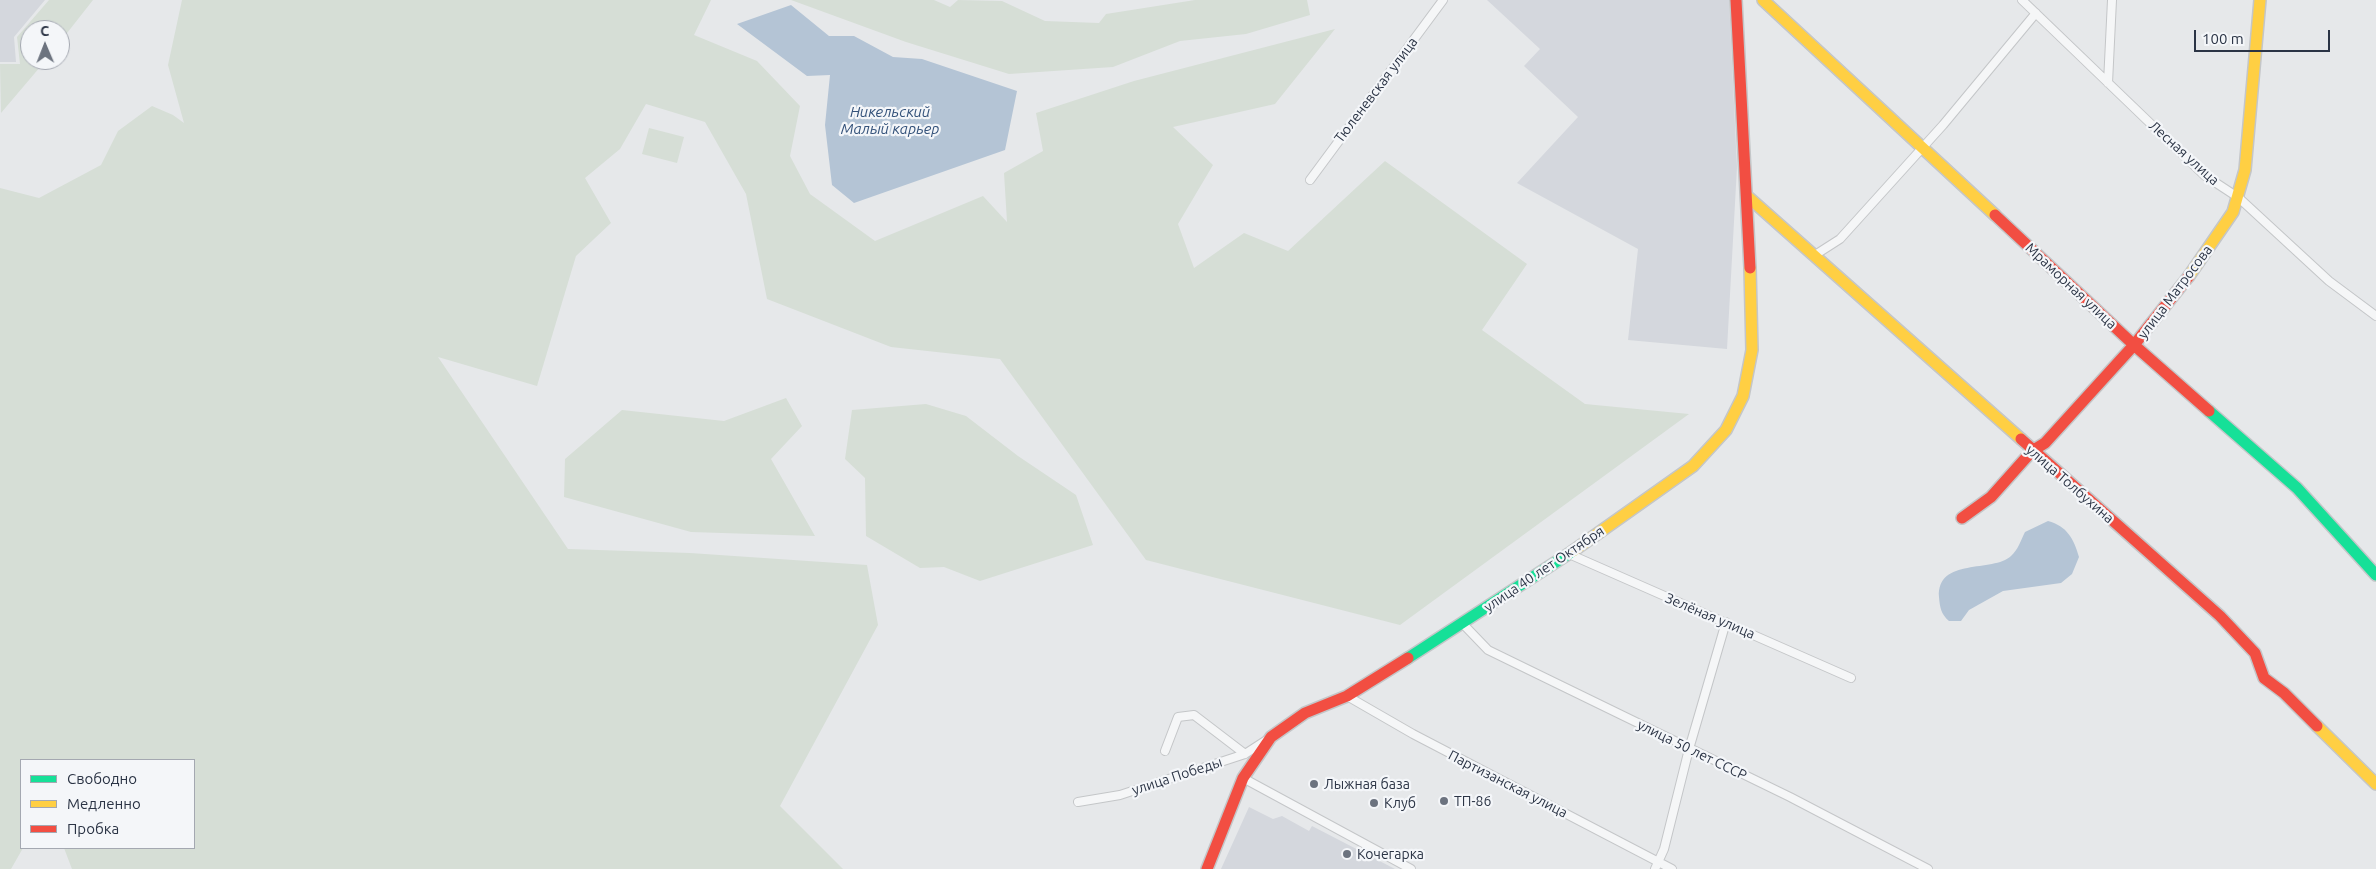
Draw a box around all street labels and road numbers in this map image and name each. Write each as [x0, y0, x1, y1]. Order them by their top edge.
street label: Тюленевская улица [1331, 34, 1421, 146]
street label: Лесная улица [2146, 117, 2222, 189]
street label: Мраморная улица [2022, 239, 2120, 333]
street label: улица Матросова [2134, 242, 2216, 342]
street label: улица Толбухина [2023, 441, 2117, 527]
street label: улица 40 лет Октября [1481, 522, 1607, 616]
street label: Зелёная улица [1663, 590, 1757, 642]
street label: улица 50 лет СССР [1635, 716, 1749, 784]
street label: Партизанская улица [1446, 747, 1570, 821]
street label: улица Победы [1130, 754, 1224, 798]

